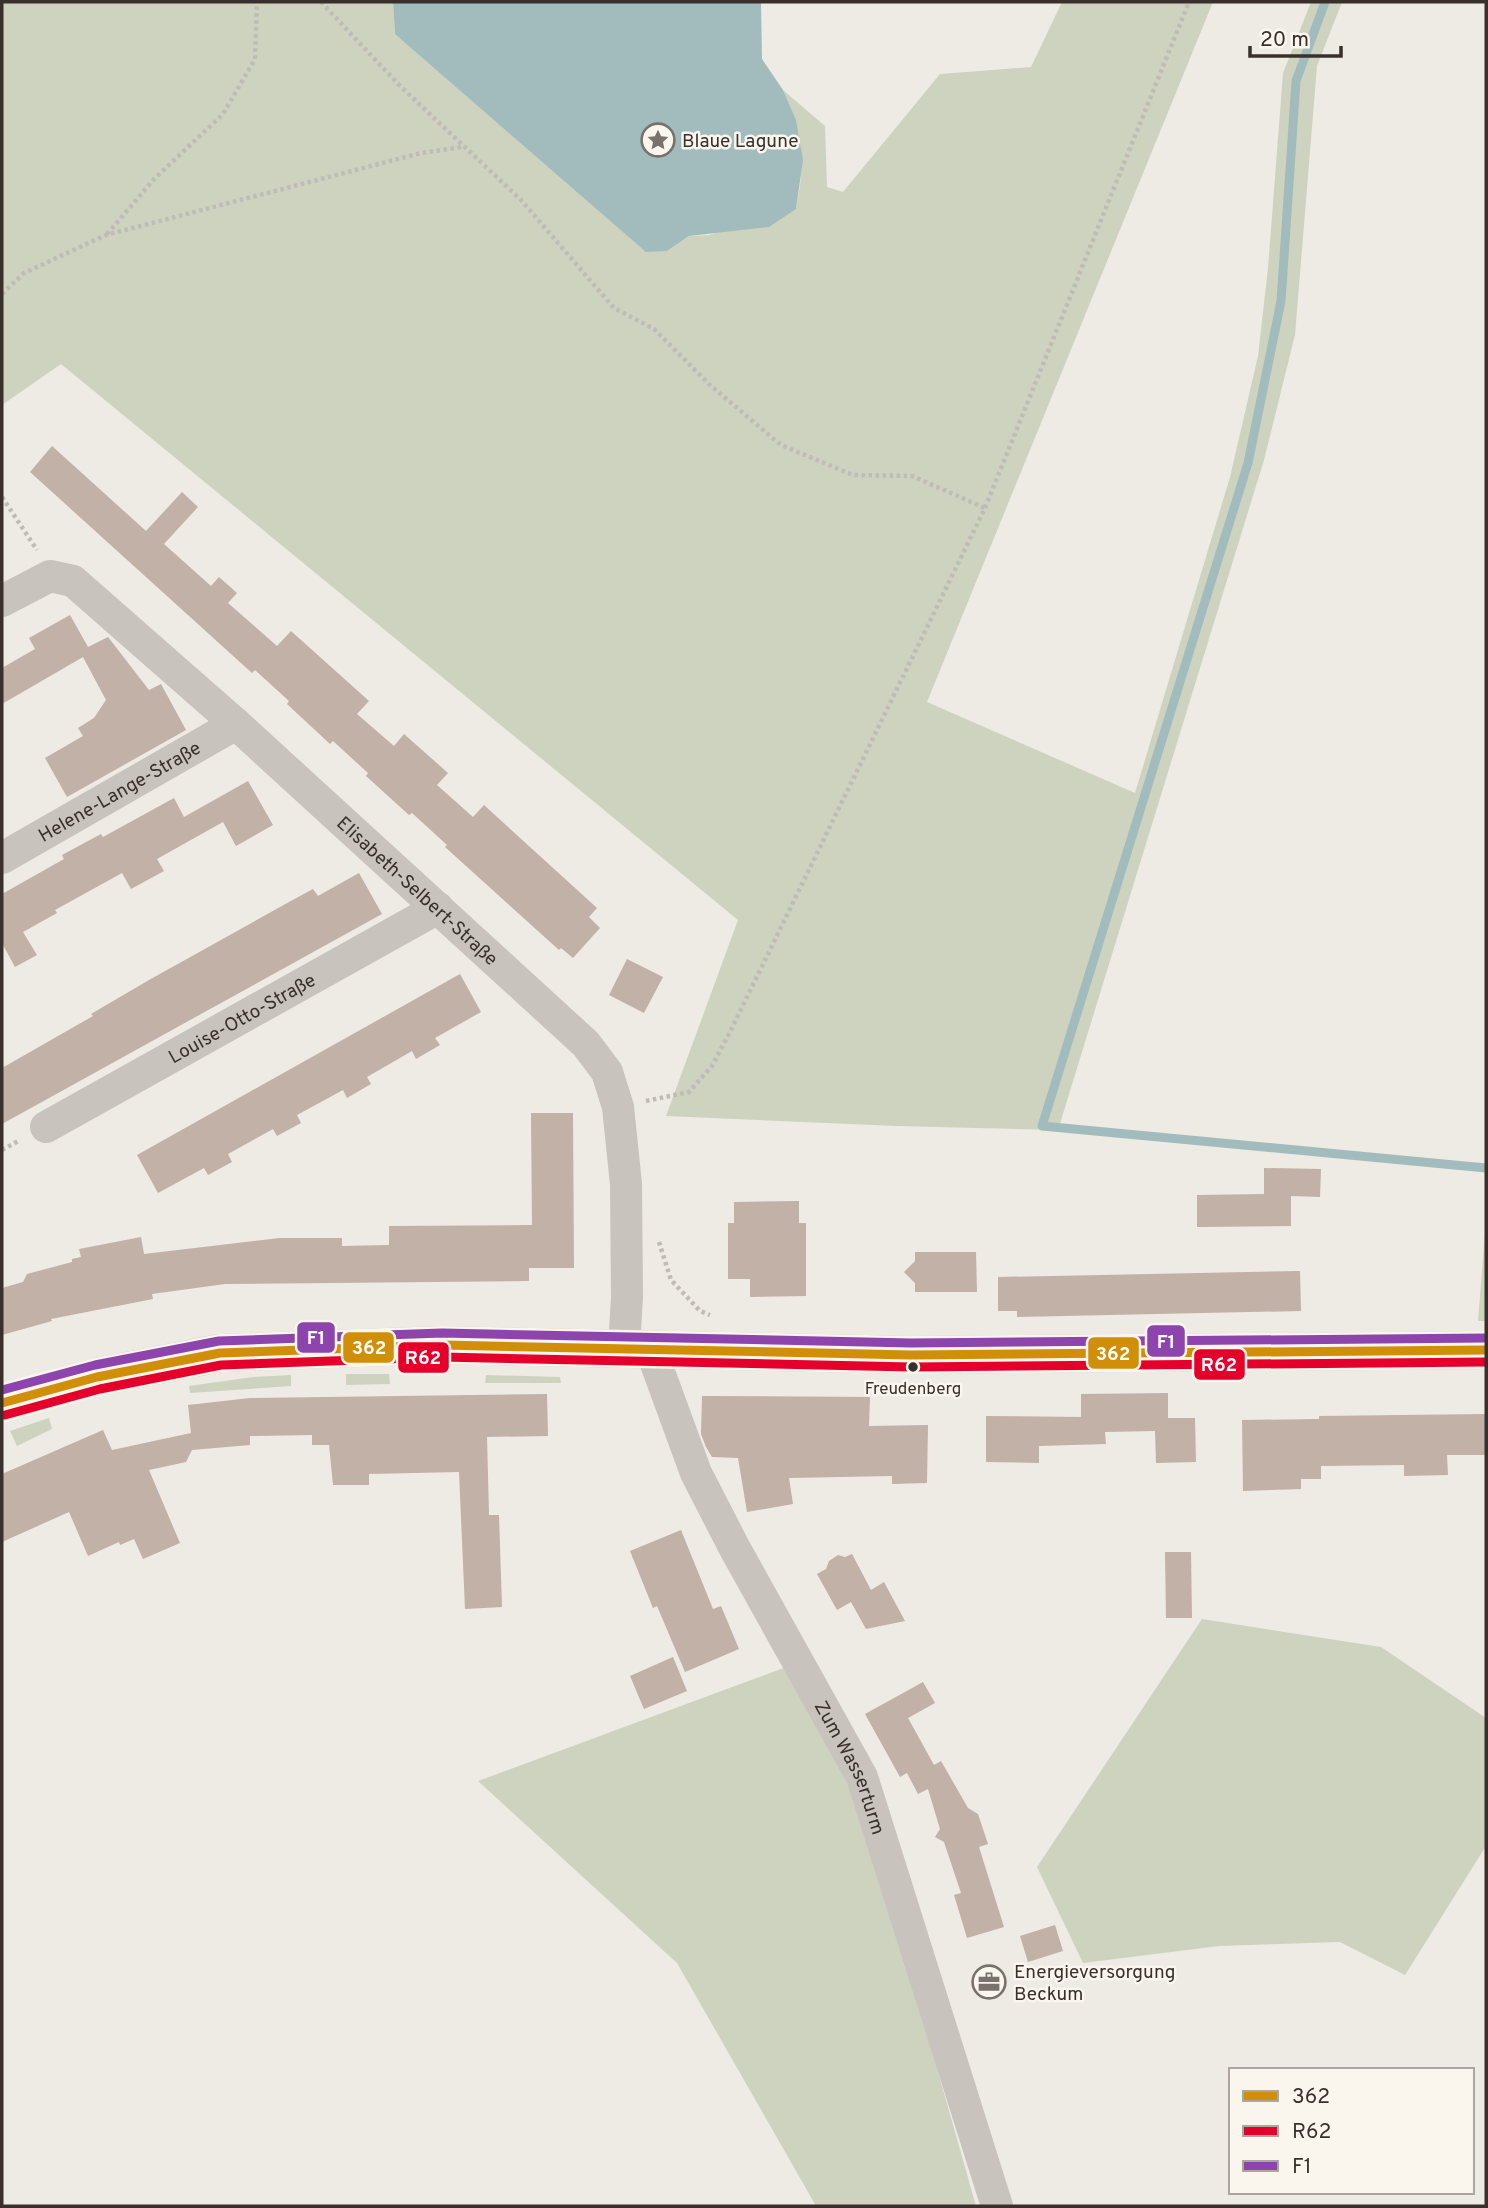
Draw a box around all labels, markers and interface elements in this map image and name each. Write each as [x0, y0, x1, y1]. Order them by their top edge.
scale bar [1250, 14, 1341, 58]
text: 20 m [1260, 27, 1309, 54]
place icon: Blaue Lagune [639, 121, 677, 159]
place label: Blaue Lagune [682, 130, 798, 154]
street label: Helene-Lange-Straße [35, 737, 206, 849]
street label: Elisabeth-Selbert-Straße [331, 812, 502, 972]
street label: Louise-Otto-Straße [165, 969, 320, 1070]
line badge: F1 [296, 1321, 336, 1354]
line badge: F1 [1146, 1324, 1186, 1358]
text: F1 [307, 1327, 325, 1351]
line badge: 362 [342, 1331, 395, 1364]
text: F1 [1157, 1331, 1175, 1355]
line badge: 362 [1087, 1336, 1140, 1370]
text: 362 [352, 1337, 386, 1361]
line badge: R62 [397, 1341, 450, 1374]
text: 362 [1096, 1343, 1130, 1367]
text: R62 [405, 1347, 441, 1371]
line badge: R62 [1193, 1348, 1246, 1381]
text: R62 [1201, 1354, 1237, 1378]
marker: Freudenberg [906, 1360, 920, 1374]
place label: Freudenberg [865, 1379, 961, 1401]
street label: Zum Wasserturm [808, 1697, 889, 1838]
place label: Energieversorgung Beckum [1014, 1961, 1176, 2007]
office icon: Energieversorgung Beckum [970, 1963, 1008, 2001]
legend [1229, 2068, 1474, 2194]
text: 362 [1292, 2084, 1330, 2111]
text: R62 [1292, 2119, 1331, 2146]
text: F1 [1292, 2154, 1312, 2181]

